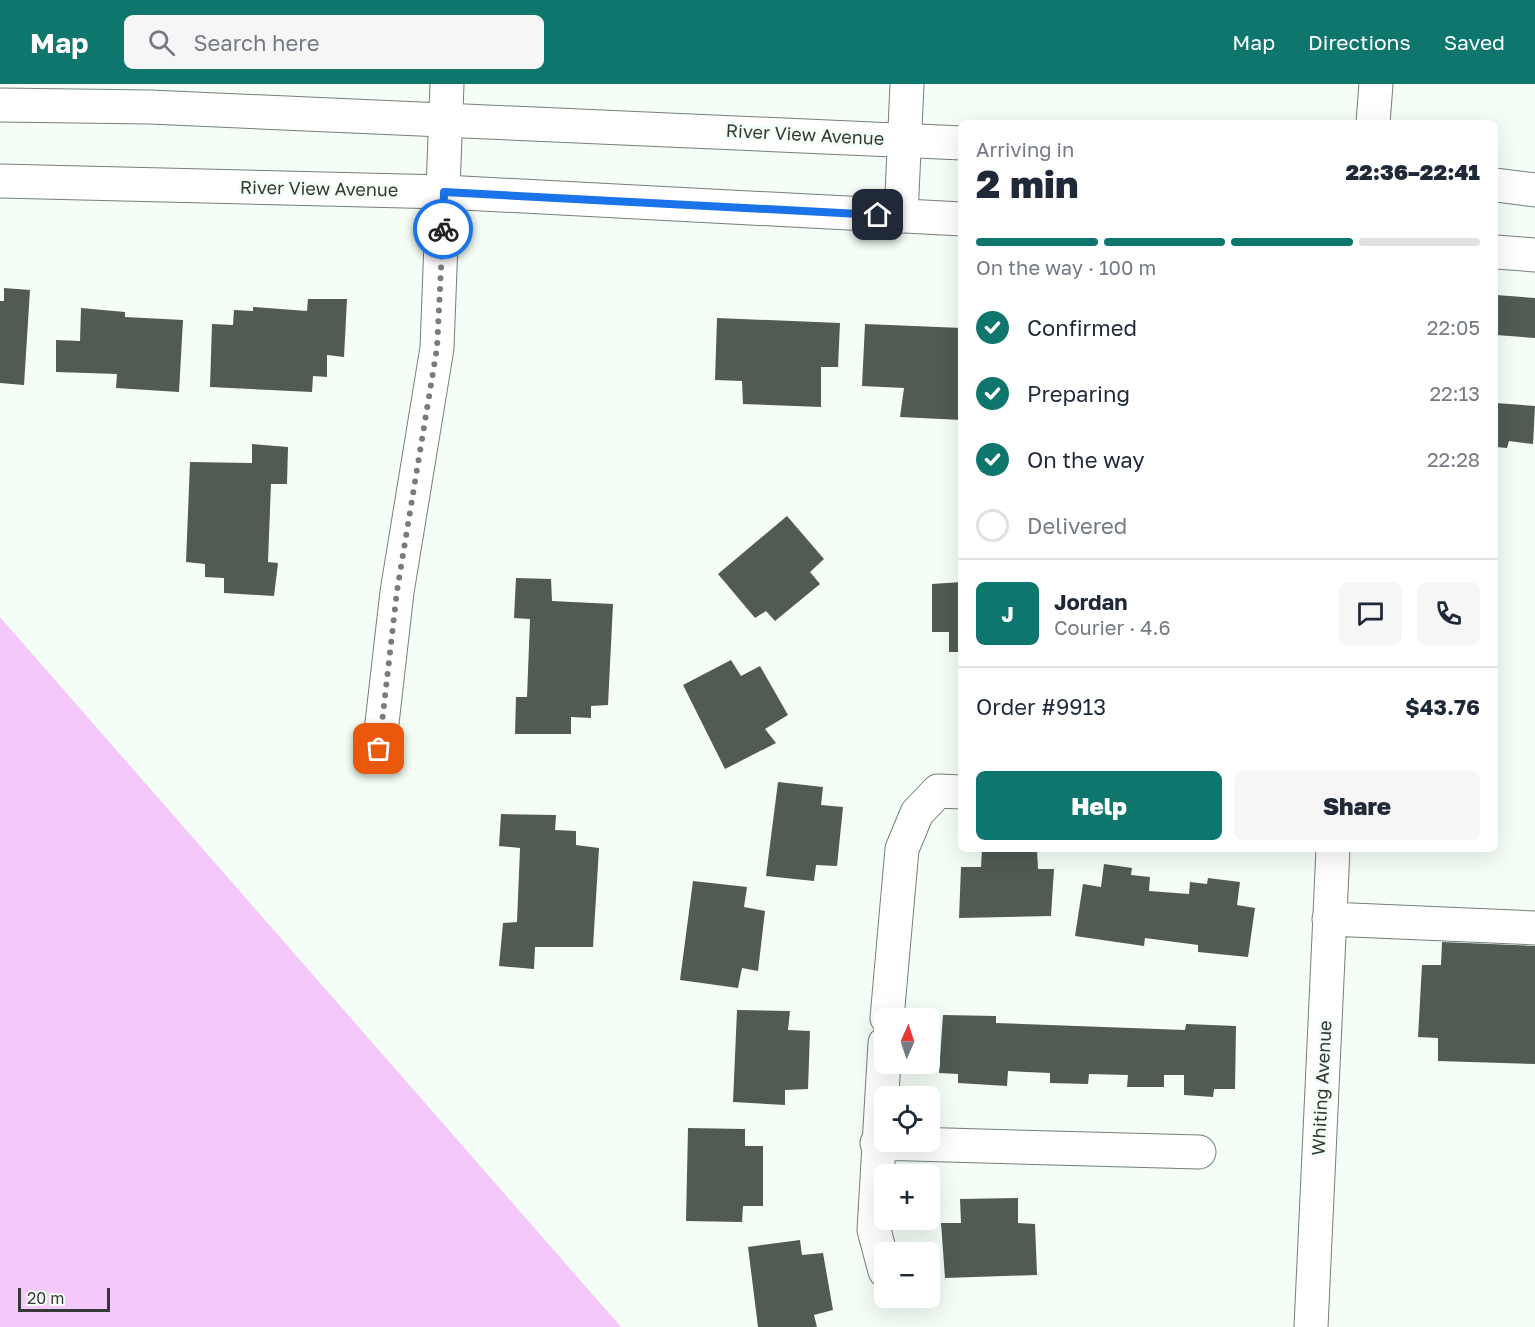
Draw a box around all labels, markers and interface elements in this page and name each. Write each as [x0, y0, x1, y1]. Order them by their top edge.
search box [124, 15, 544, 69]
text: Map [30, 26, 88, 59]
icon: search [145, 26, 178, 59]
text: Search here [193, 29, 319, 56]
text: Map [1232, 29, 1275, 55]
text: Directions [1308, 29, 1411, 55]
text: Saved [1444, 29, 1505, 55]
street label: River View Avenue [725, 119, 885, 149]
text: Arriving in [976, 137, 1074, 161]
text: 22:36–22:41 [1345, 158, 1480, 185]
text: 2 min [976, 160, 1079, 207]
street label: River View Avenue [240, 176, 398, 200]
pin [852, 189, 903, 240]
icon: home [861, 198, 894, 231]
courier [413, 199, 473, 259]
icon: bike [427, 213, 460, 246]
text: On the way · 100 m [976, 255, 1156, 279]
icon: check [976, 311, 1009, 344]
text: Confirmed [1027, 314, 1137, 341]
text: 22:05 [1427, 315, 1480, 339]
icon: check [976, 377, 1009, 410]
text: Preparing [1027, 380, 1130, 407]
text: 22:13 [1429, 381, 1480, 405]
icon: check [976, 443, 1009, 476]
text: On the way [1027, 446, 1145, 473]
text: 22:28 [1427, 447, 1480, 471]
text: Delivered [1027, 512, 1127, 539]
button: chat [1339, 582, 1402, 645]
button: phone [1417, 582, 1480, 645]
text: Jordan [1054, 588, 1128, 615]
text: J [1001, 600, 1014, 627]
text: Courier · 4.6 [1054, 615, 1171, 639]
text: Order #9913 [976, 693, 1106, 720]
text: $43.76 [1405, 693, 1480, 720]
pin [353, 723, 404, 774]
icon: bag [362, 732, 395, 765]
button: Help [976, 771, 1222, 840]
button: Share [1234, 771, 1480, 840]
north arrow [874, 1008, 940, 1074]
map controls [874, 1008, 940, 1308]
street label: Whiting Avenue [1306, 1020, 1336, 1156]
button: locate [874, 1086, 940, 1152]
button: + [874, 1164, 940, 1230]
button: − [874, 1242, 940, 1308]
scale bar [18, 1285, 110, 1312]
text: 20 m [27, 1288, 64, 1308]

